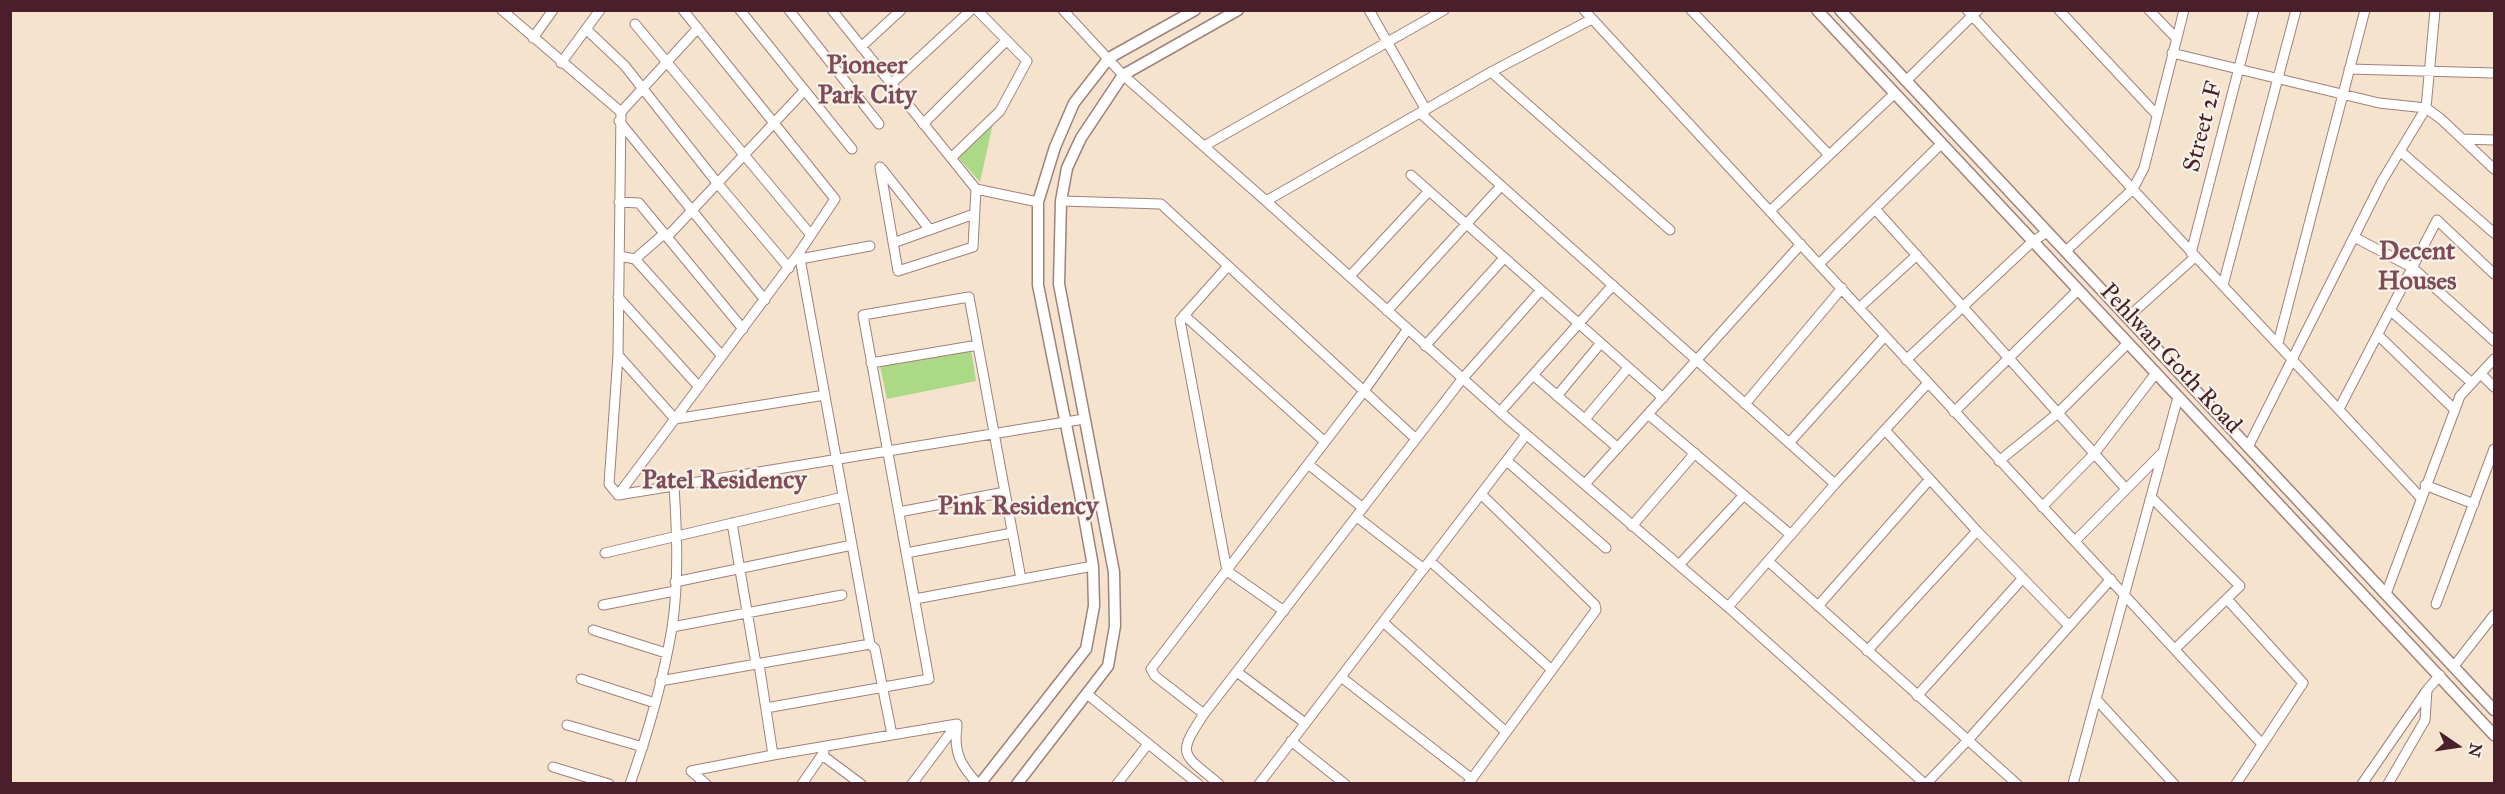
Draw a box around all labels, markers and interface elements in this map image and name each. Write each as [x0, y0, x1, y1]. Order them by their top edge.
district label: Pioneer Park City [818, 51, 916, 112]
street label: Street 2F [2178, 79, 2230, 175]
district label: Decent Houses [2377, 237, 2457, 298]
street label: Pehlwan Goth Road [2093, 278, 2247, 440]
district label: Patel Residency [642, 466, 806, 498]
district label: Pink Residency [938, 492, 1098, 524]
north arrow [2427, 716, 2487, 776]
text: N [2464, 741, 2486, 759]

